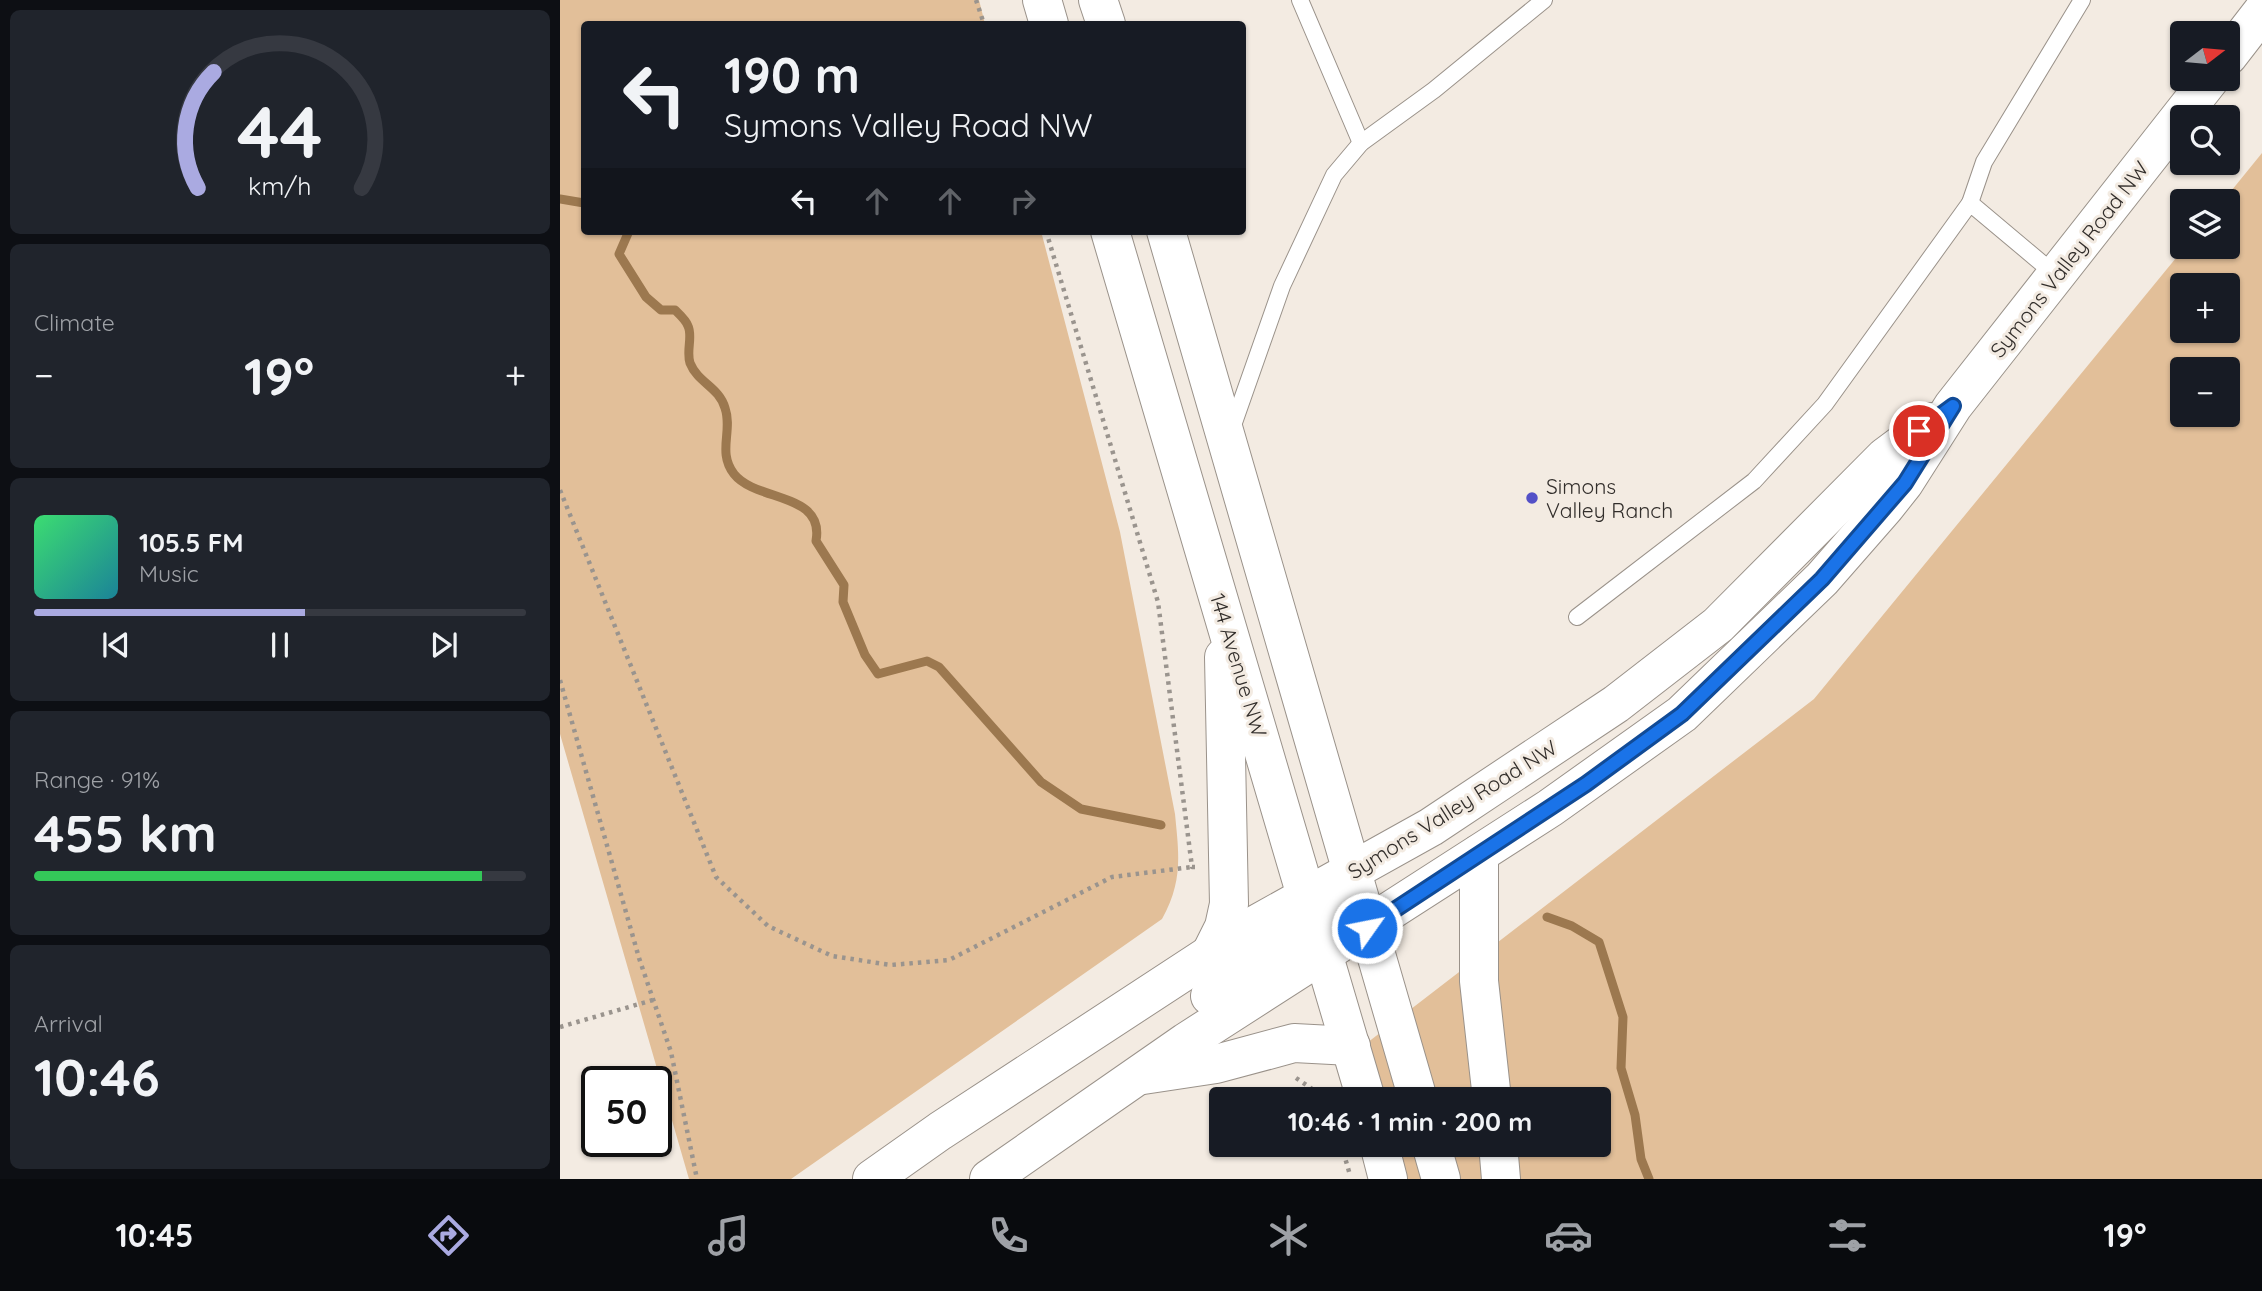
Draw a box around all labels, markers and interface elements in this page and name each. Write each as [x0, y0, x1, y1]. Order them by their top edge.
north arrow [2170, 21, 2240, 91]
map controls [2170, 21, 2240, 427]
text: 190 m [724, 44, 860, 105]
icon: left [609, 49, 700, 140]
text: 44 [237, 85, 323, 176]
text: Symons Valley Road NW [724, 105, 1093, 145]
button: search [2170, 105, 2240, 175]
street label: Symons Valley Road NW [1984, 156, 2154, 362]
text: km/h [248, 170, 312, 201]
icon: left [785, 182, 823, 220]
icon: ahead [858, 182, 896, 220]
icon: ahead [931, 182, 969, 220]
icon: right [1004, 182, 1042, 220]
button: layers [2170, 189, 2240, 259]
button: + [2170, 273, 2240, 343]
text: Climate [34, 308, 115, 337]
text: 19° [244, 343, 314, 408]
text: − [34, 351, 54, 399]
text: + [505, 351, 526, 399]
button: − [2170, 357, 2240, 427]
pin [1889, 401, 1949, 461]
icon: arrive [1900, 412, 1938, 450]
place label: Simons Valley Ranch [1546, 473, 1673, 523]
marker: Simons Valley Ranch [1524, 490, 1540, 506]
text: 105.5 FM [139, 526, 244, 559]
text: Music [139, 559, 199, 588]
street label: 144 Avenue NW [1205, 590, 1273, 740]
icon: previous [97, 626, 135, 664]
icon: pause [261, 626, 299, 664]
icon: next [425, 626, 463, 664]
street label: Symons Valley Road NW [1343, 734, 1561, 884]
text: Range · 91% [34, 765, 160, 794]
text: 455 km [34, 800, 217, 865]
position arrow [1330, 891, 1404, 965]
text: Arrival [34, 1009, 103, 1038]
text: 10:46 [34, 1044, 160, 1109]
speed limit sign: 50 [581, 1066, 672, 1157]
text: 10:46 · 1 min · 200 m [1288, 1105, 1532, 1138]
icon: directions [424, 1211, 473, 1260]
icon: music [704, 1211, 753, 1260]
icon: phone [984, 1211, 1033, 1260]
icon: climate [1264, 1211, 1313, 1260]
icon: car [1544, 1211, 1593, 1260]
icon: filters [1823, 1211, 1872, 1260]
text: 10:45 [115, 1215, 194, 1255]
text: 19° [2103, 1215, 2147, 1255]

